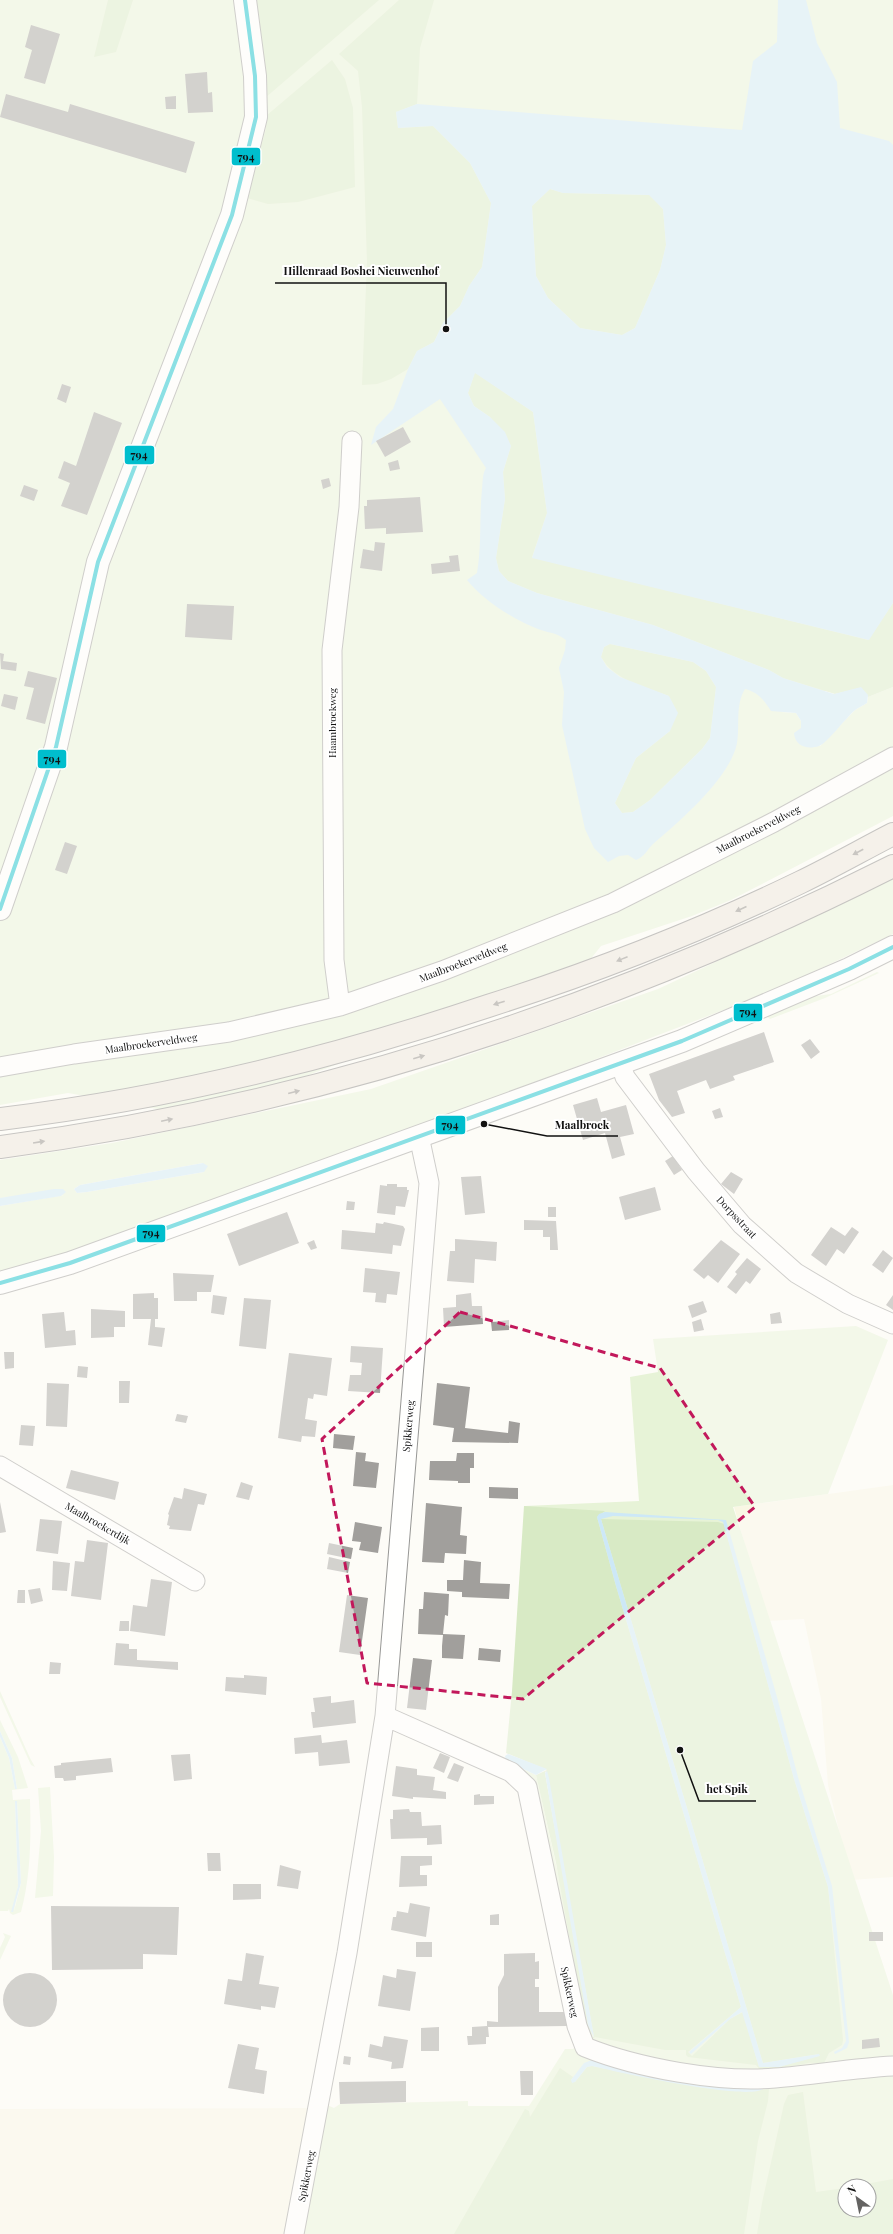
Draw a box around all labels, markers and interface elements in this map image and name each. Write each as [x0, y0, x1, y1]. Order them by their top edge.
line badge: 794 [231, 147, 261, 166]
text: 794 [238, 149, 255, 164]
callout: Hillenraad Boshei Nieuwenhof [275, 260, 446, 283]
text: Hillenraad Boshei Nieuwenhof [284, 263, 440, 278]
line badge: 794 [124, 445, 155, 465]
text: 794 [131, 447, 148, 462]
street label: Haambroekweg [325, 687, 339, 758]
line badge: 794 [37, 749, 67, 769]
text: 794 [44, 751, 61, 766]
street label: Maalbroekerveldweg [713, 801, 803, 856]
one-way arrow [853, 849, 864, 855]
one-way arrow [736, 906, 747, 912]
street label: Maalbroekerveldweg [417, 939, 510, 985]
one-way arrow [616, 956, 627, 962]
one-way arrow [493, 1000, 505, 1006]
line badge: 794 [733, 1003, 763, 1022]
text: 794 [740, 1004, 757, 1019]
street label: Maalbroekerveldweg [104, 1029, 199, 1056]
one-way arrow [413, 1054, 425, 1060]
one-way arrow [287, 1088, 300, 1094]
callout: Maalbroek [547, 1113, 618, 1136]
line badge: 794 [435, 1115, 466, 1135]
one-way arrow [161, 1116, 173, 1122]
text: 794 [442, 1117, 459, 1132]
text: Maalbroek [555, 1117, 610, 1132]
one-way arrow [33, 1139, 45, 1145]
street label: Dorpsstraat [714, 1193, 761, 1242]
line badge: 794 [136, 1224, 166, 1243]
text: 794 [143, 1225, 160, 1240]
street label: Spikkerweg [399, 1399, 417, 1453]
street label: Maalbroekerdijk [63, 1499, 134, 1548]
callout: het Spik [699, 1778, 756, 1801]
text: het Spik [706, 1781, 748, 1796]
street label: Spikkerweg [558, 1965, 582, 2020]
street label: Spikkerweg [294, 2148, 318, 2203]
north arrow [837, 2178, 877, 2218]
text: N [844, 2181, 859, 2198]

